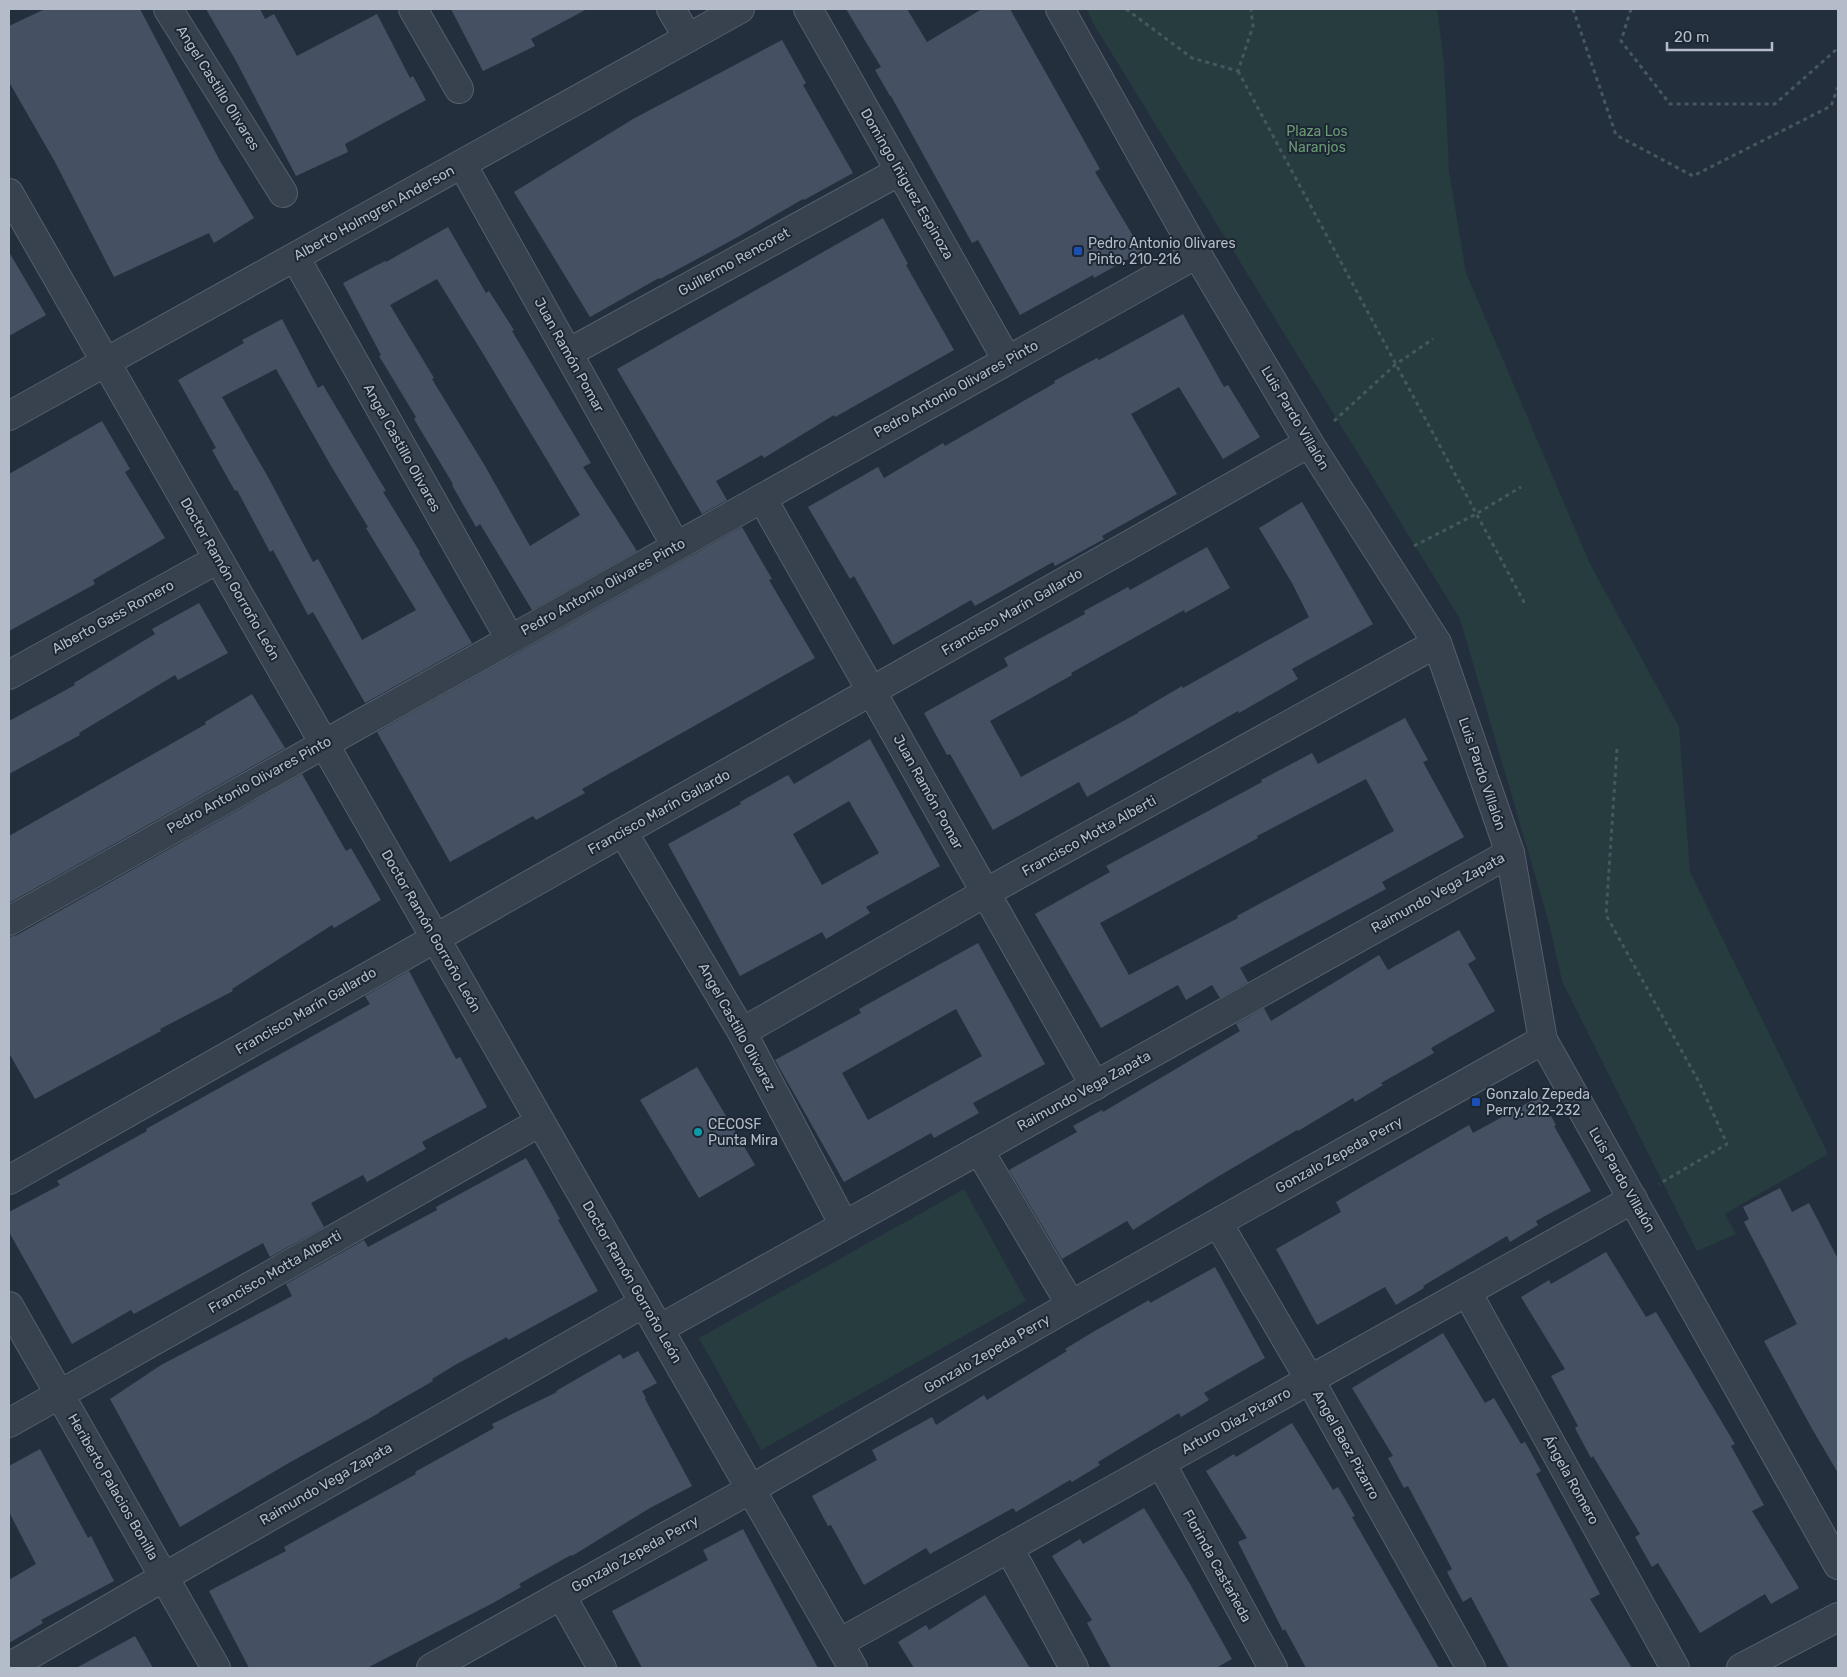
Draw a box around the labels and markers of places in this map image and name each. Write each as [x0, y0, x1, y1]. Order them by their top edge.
place label: Pedro Antonio Olivares Pinto, 210-216 [1088, 235, 1236, 268]
marker: Pedro Antonio Olivares Pinto, 210-216 [1072, 245, 1084, 257]
place label: Gonzalo Zepeda Perry, 212-232 [1486, 1086, 1590, 1119]
marker: Gonzalo Zepeda Perry, 212-232 [1470, 1096, 1482, 1108]
place label: CECOSF Punta Mira [708, 1116, 778, 1149]
marker: CECOSF Punta Mira [692, 1126, 704, 1138]

